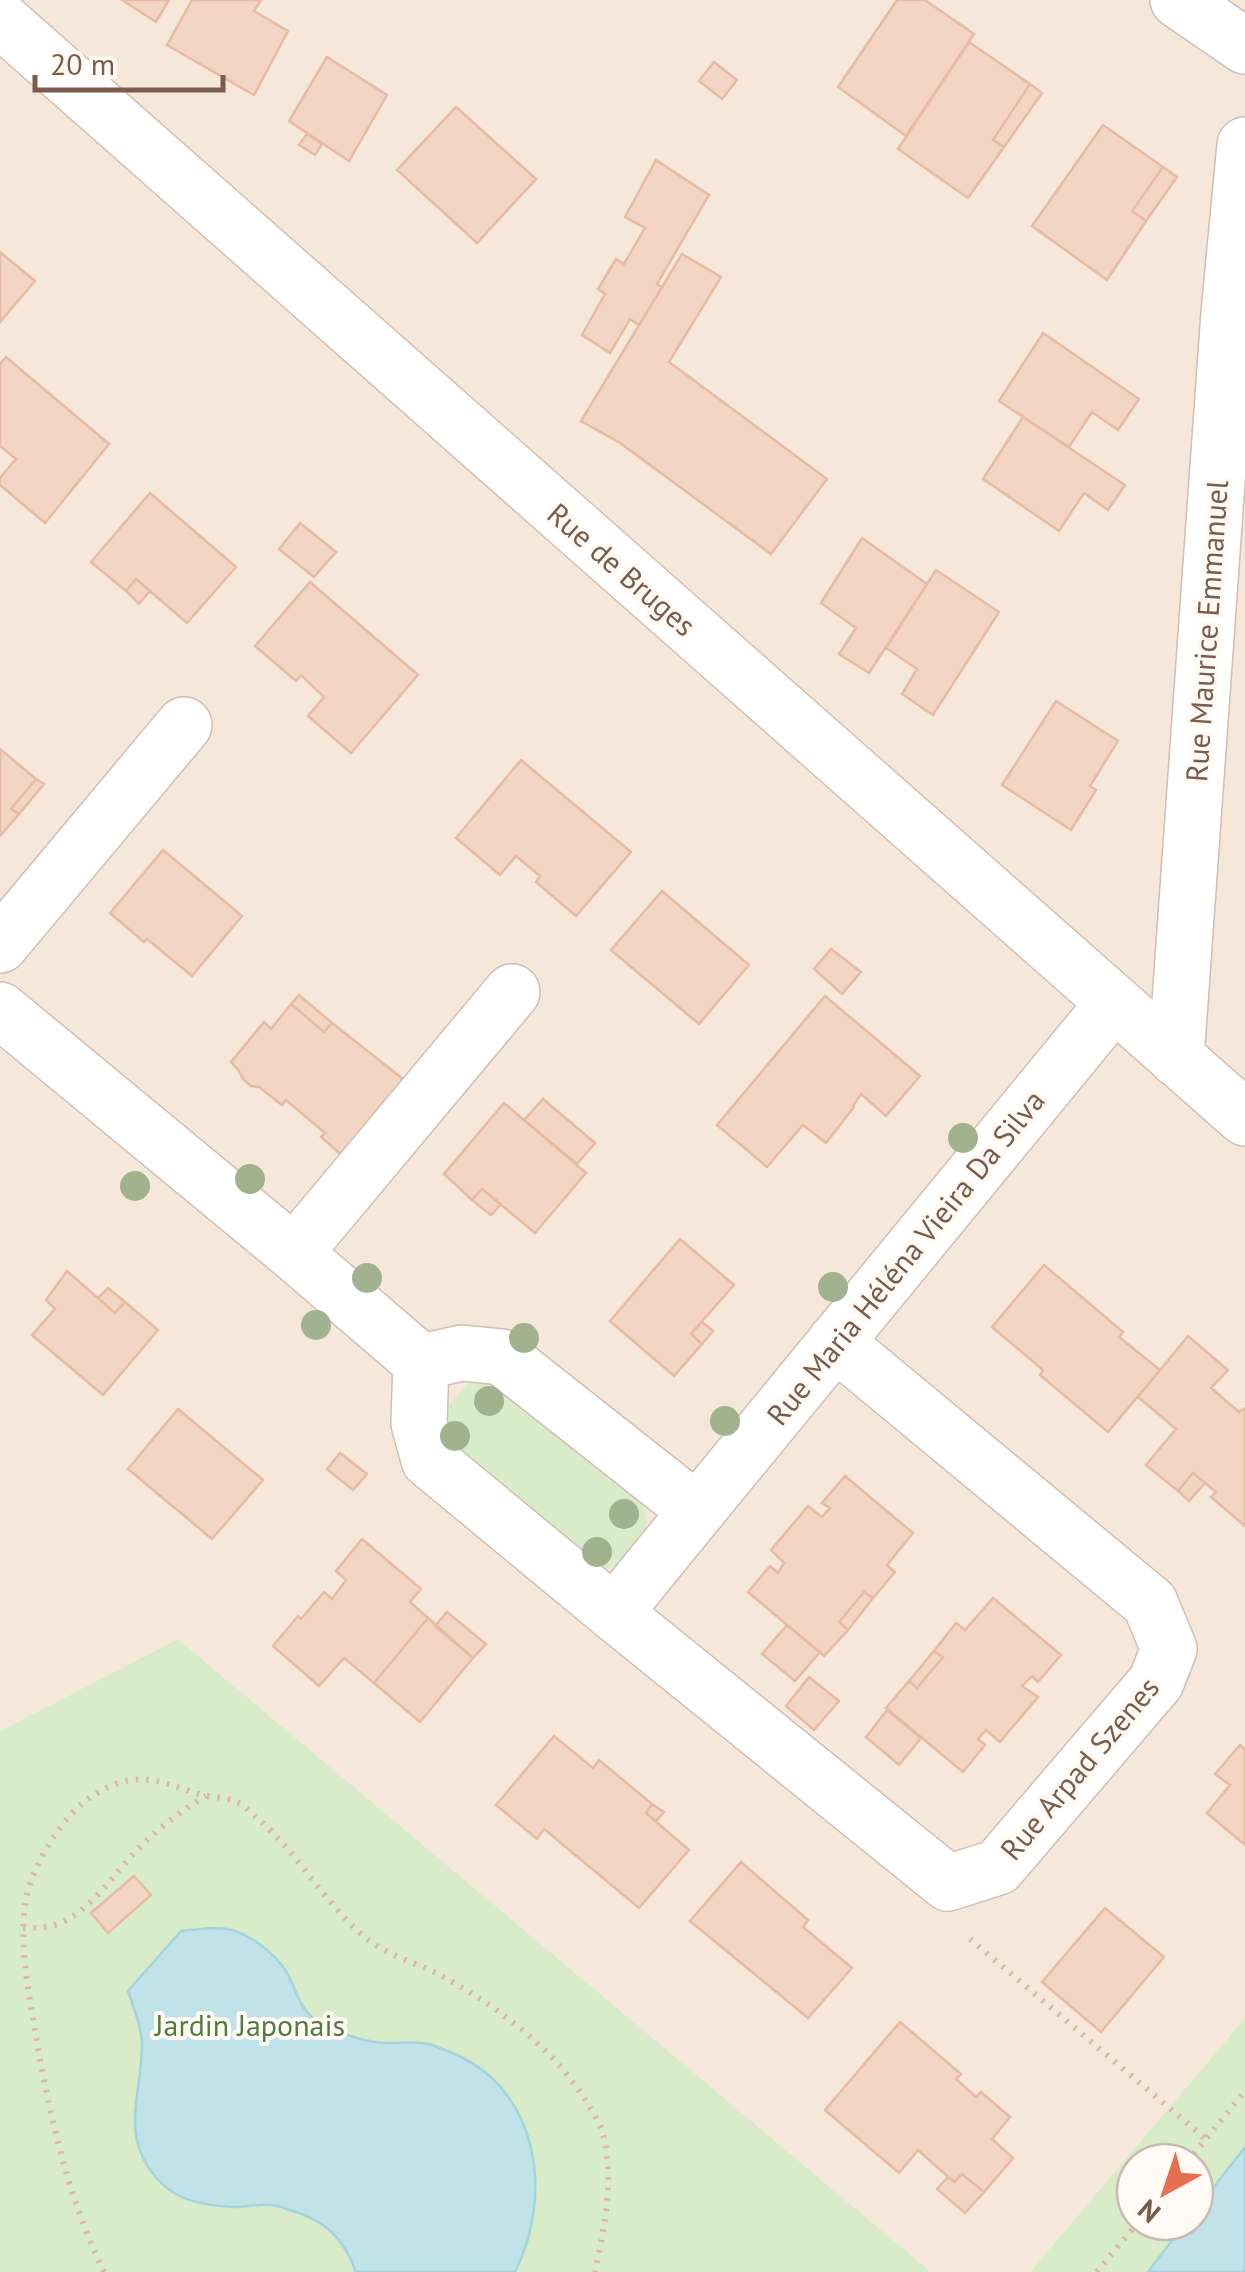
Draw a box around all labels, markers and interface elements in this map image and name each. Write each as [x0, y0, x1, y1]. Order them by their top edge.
scale bar [35, 30, 222, 92]
text: 20 m [50, 44, 115, 83]
street label: Rue Maurice Emmanuel [1176, 479, 1236, 783]
street label: Rue de Bruges [540, 494, 704, 644]
street label: Rue Maria Héléna Vieira Da Silva [758, 1081, 1052, 1433]
street label: Rue Arpad Szenes [991, 1668, 1167, 1868]
park label: Jardin Japonais [153, 2005, 345, 2044]
north arrow [1115, 2142, 1215, 2242]
text: N [1130, 2191, 1168, 2232]

